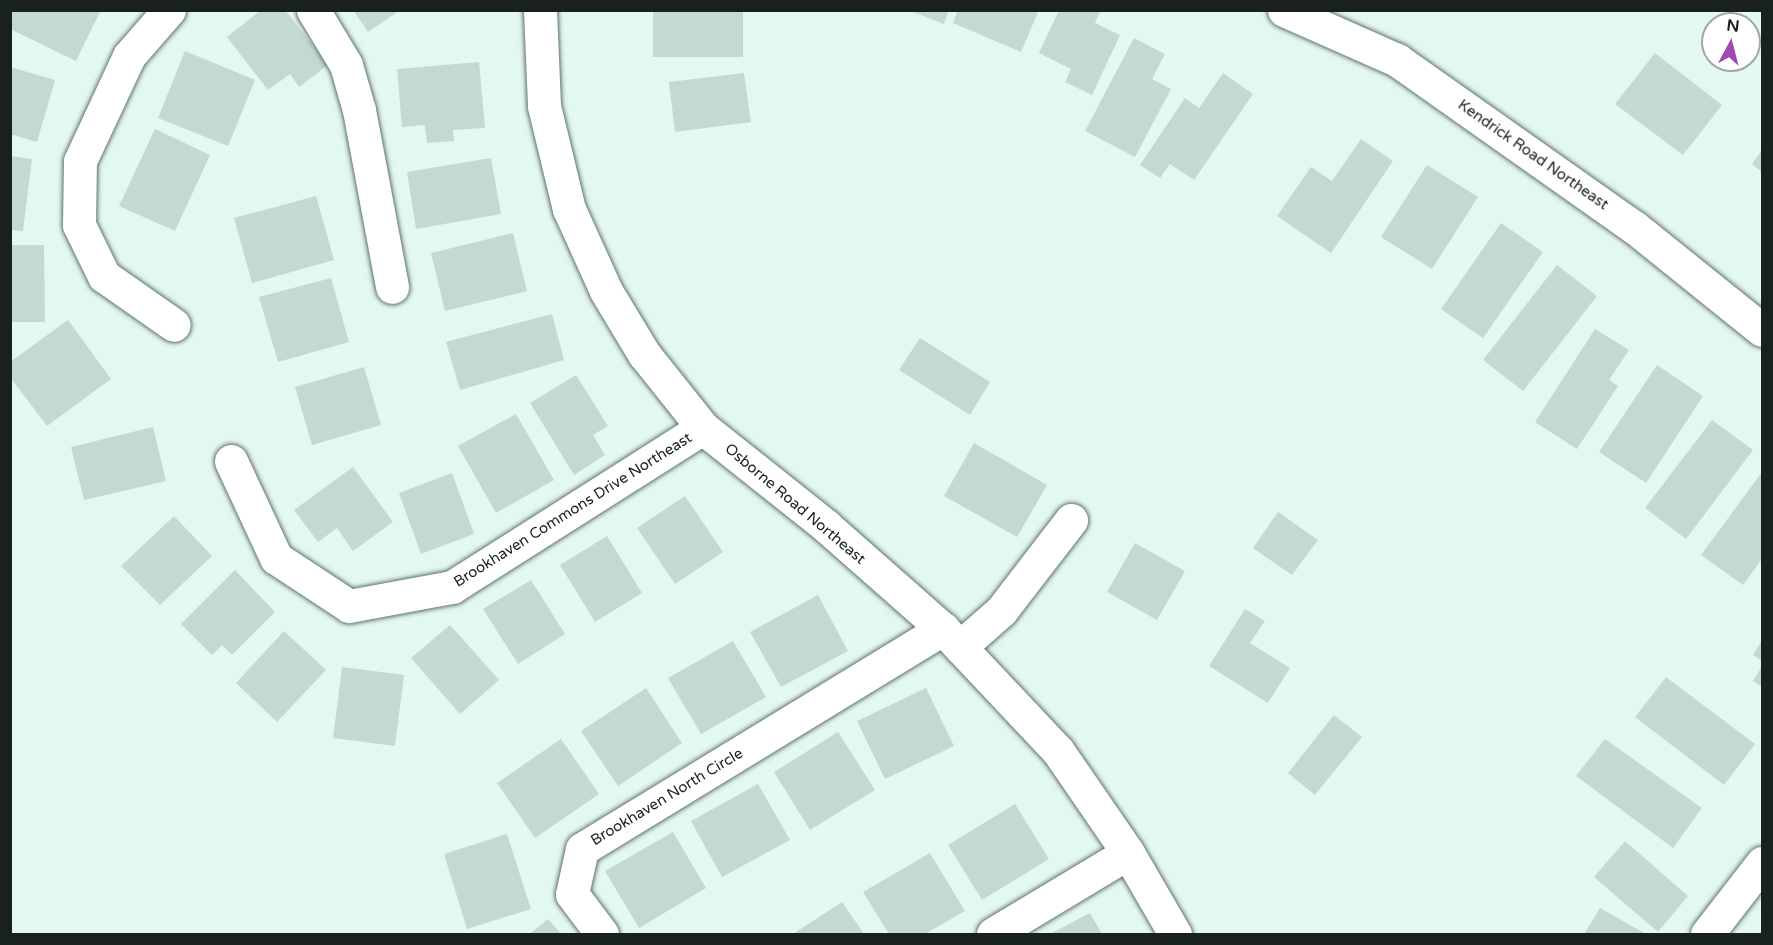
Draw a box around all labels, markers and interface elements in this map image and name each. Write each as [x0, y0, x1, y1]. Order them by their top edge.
north arrow [1701, 12, 1761, 72]
text: N [1725, 15, 1741, 37]
street label: Kendrick Road Northeast [1454, 96, 1612, 214]
street label: Brookhaven Commons Drive Northeast [451, 429, 695, 591]
street label: Osborne Road Northeast [721, 440, 869, 568]
street label: Brookhaven North Circle [588, 744, 746, 850]

